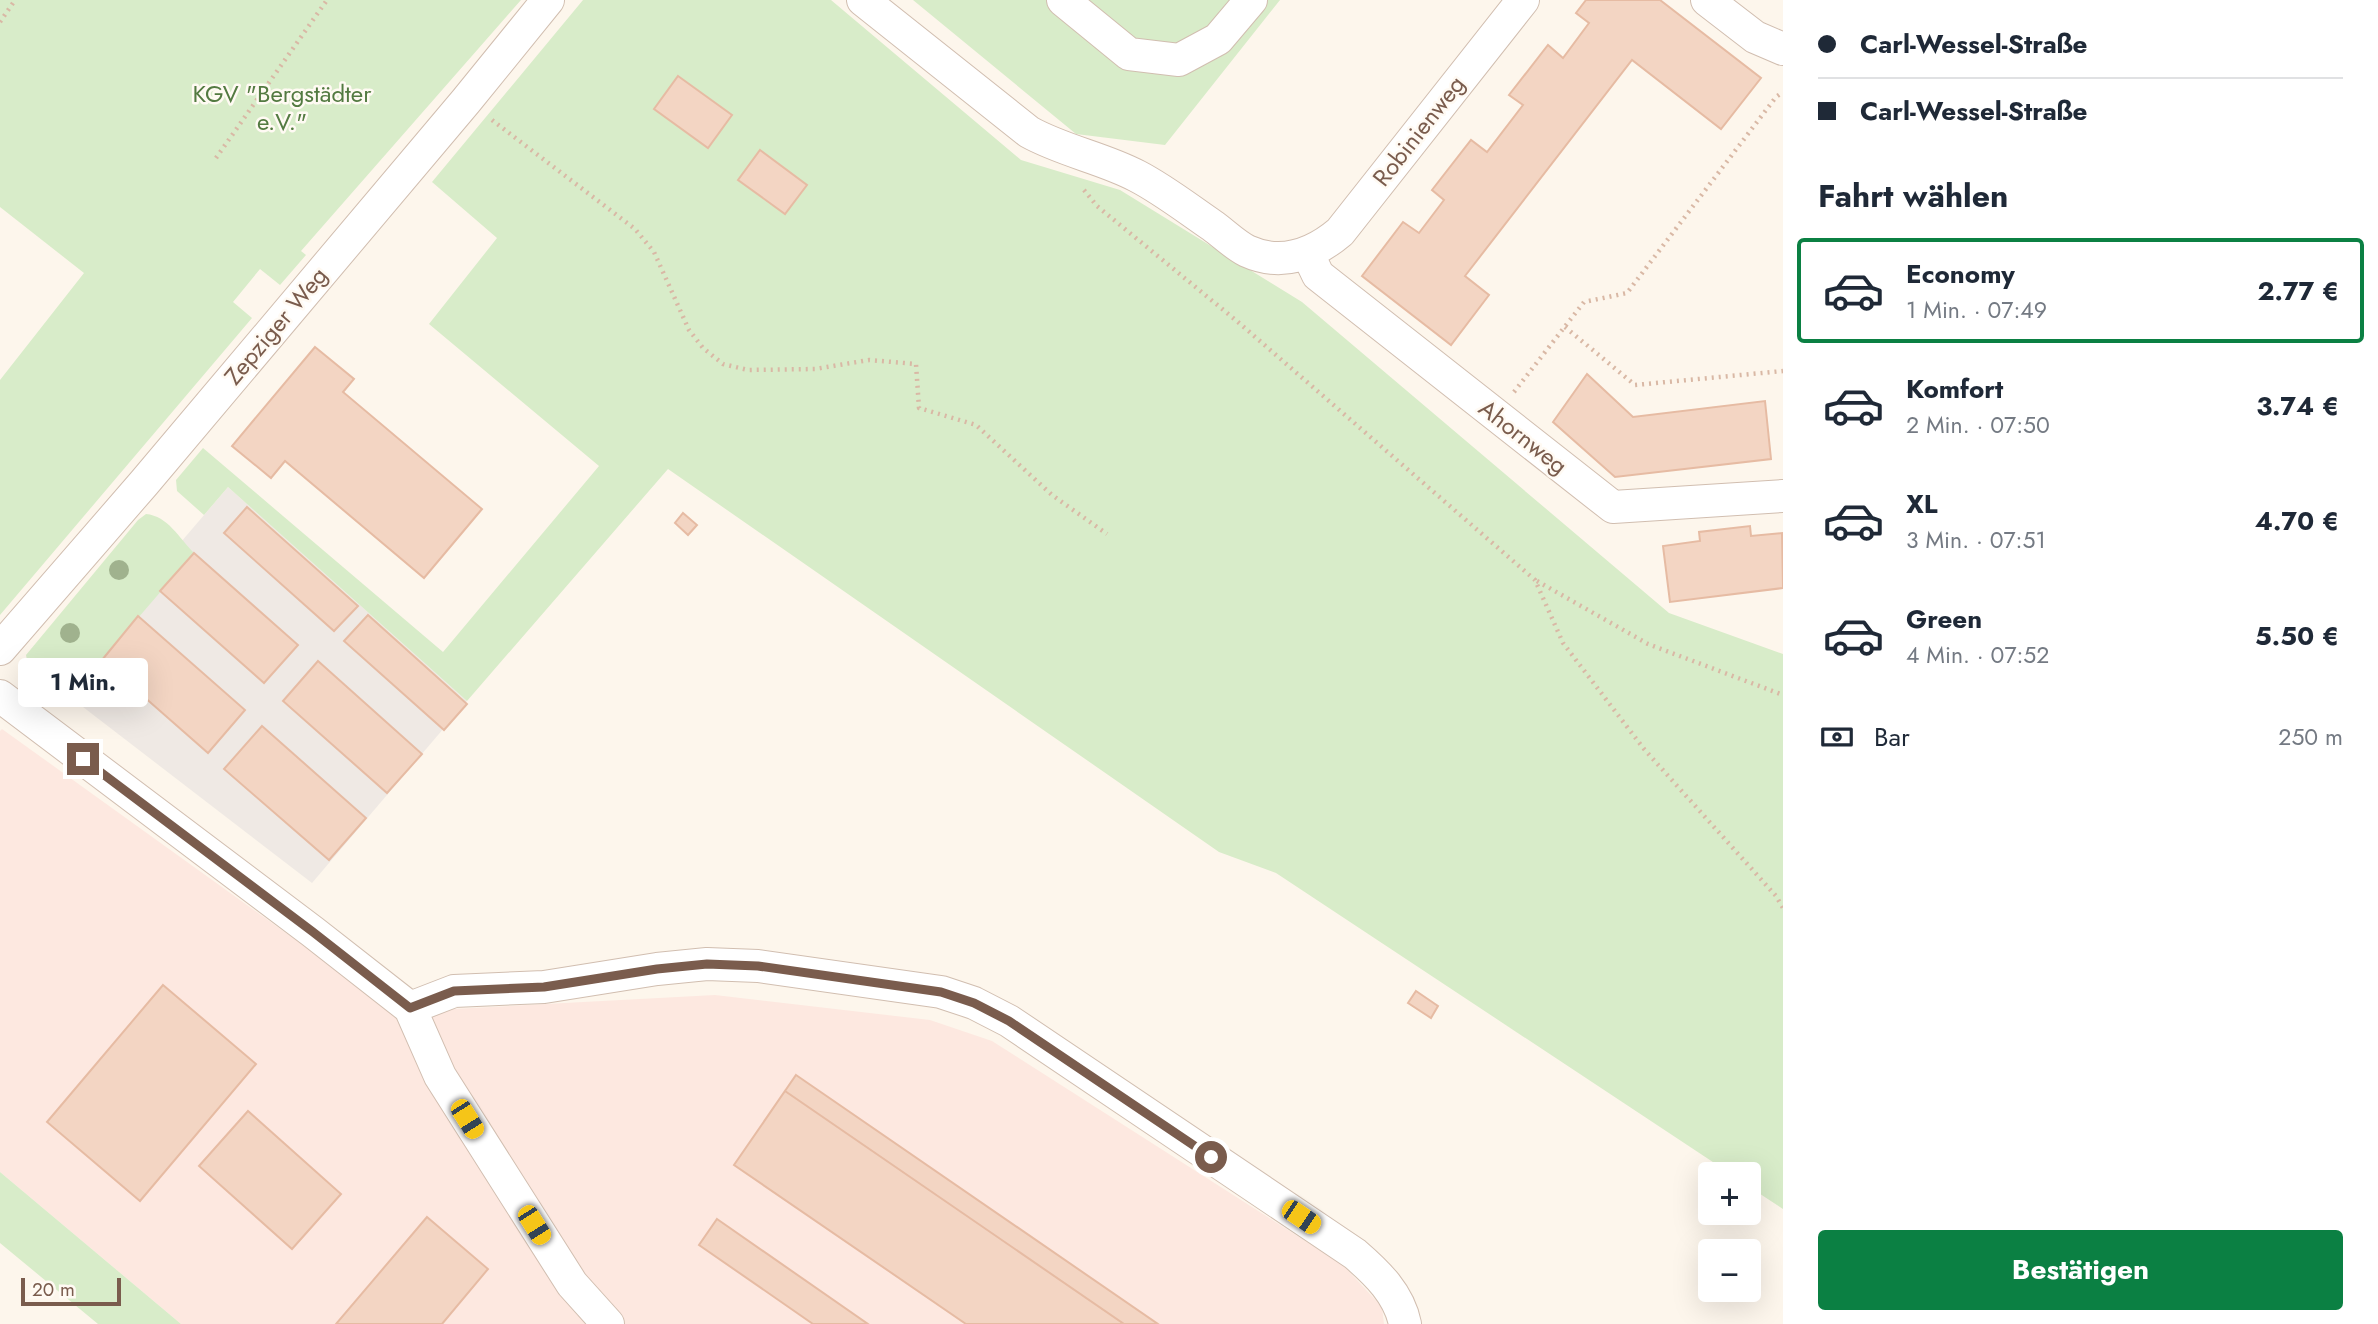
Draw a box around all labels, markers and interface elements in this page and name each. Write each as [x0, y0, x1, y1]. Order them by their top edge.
text: Carl-Wessel-Straße [1860, 25, 2087, 63]
street label: Robinienweg [1364, 68, 1473, 194]
park label: KGV "Bergstädter e.V." [193, 76, 372, 139]
text: Carl-Wessel-Straße [1860, 92, 2087, 130]
text: Fahrt wählen [1818, 173, 2008, 219]
text: Economy [1906, 255, 2015, 293]
street label: Zepziger Weg [216, 259, 336, 392]
icon: car [1822, 259, 1885, 322]
text: 2.77 € [2257, 272, 2339, 310]
text: 1 Min. · 07:49 [1906, 293, 2047, 327]
text: Komfort [1906, 370, 2003, 408]
icon: car [1822, 374, 1885, 437]
text: 3.74 € [2256, 387, 2339, 425]
street label: Ahornweg [1471, 391, 1575, 482]
text: 2 Min. · 07:50 [1906, 408, 2050, 442]
text: XL [1906, 485, 1938, 523]
icon: car [1822, 489, 1885, 552]
text: 4.70 € [2255, 502, 2339, 540]
text: 3 Min. · 07:51 [1906, 523, 2046, 557]
text: Green [1906, 600, 1982, 638]
icon: car [1822, 604, 1885, 667]
text: 5.50 € [2255, 617, 2339, 655]
text: 4 Min. · 07:52 [1906, 638, 2049, 672]
callout: 1 Min. [18, 658, 148, 706]
text: 1 Min. [50, 665, 116, 699]
icon: cash [1818, 718, 1856, 756]
text: Bar [1874, 718, 1910, 756]
text: 250 m [2278, 720, 2343, 754]
route end [67, 743, 99, 775]
car [447, 1096, 488, 1142]
route start [1195, 1141, 1227, 1173]
map controls [1698, 1162, 1761, 1302]
button: + [1698, 1162, 1761, 1225]
car [1278, 1197, 1325, 1237]
car [514, 1202, 555, 1248]
button: Bestätigen [1818, 1230, 2343, 1310]
button: − [1698, 1239, 1761, 1302]
scale bar [21, 1275, 121, 1307]
text: 20 m [32, 1276, 75, 1303]

